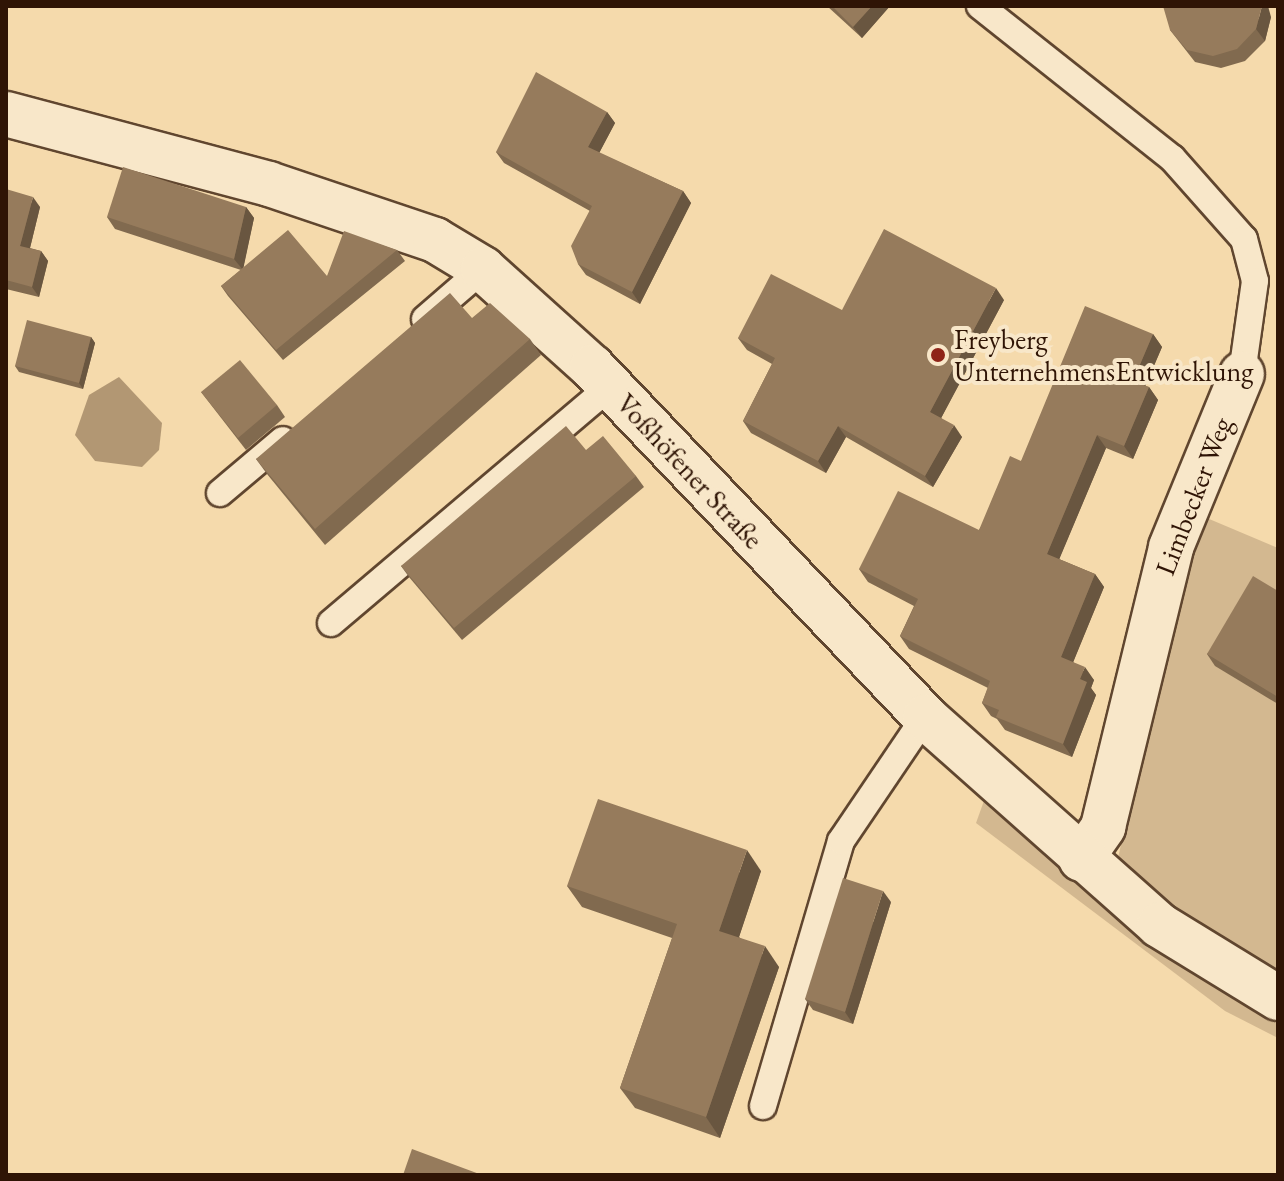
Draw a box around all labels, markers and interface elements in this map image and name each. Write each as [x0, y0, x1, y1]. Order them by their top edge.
place label: Freyberg UnternehmensEntwicklung [954, 322, 1254, 388]
marker: Freyberg UnternehmensEntwicklung [929, 346, 947, 364]
street label: Voßhöfener Straße [610, 387, 770, 555]
street label: Limbecker Weg [1147, 412, 1239, 580]

